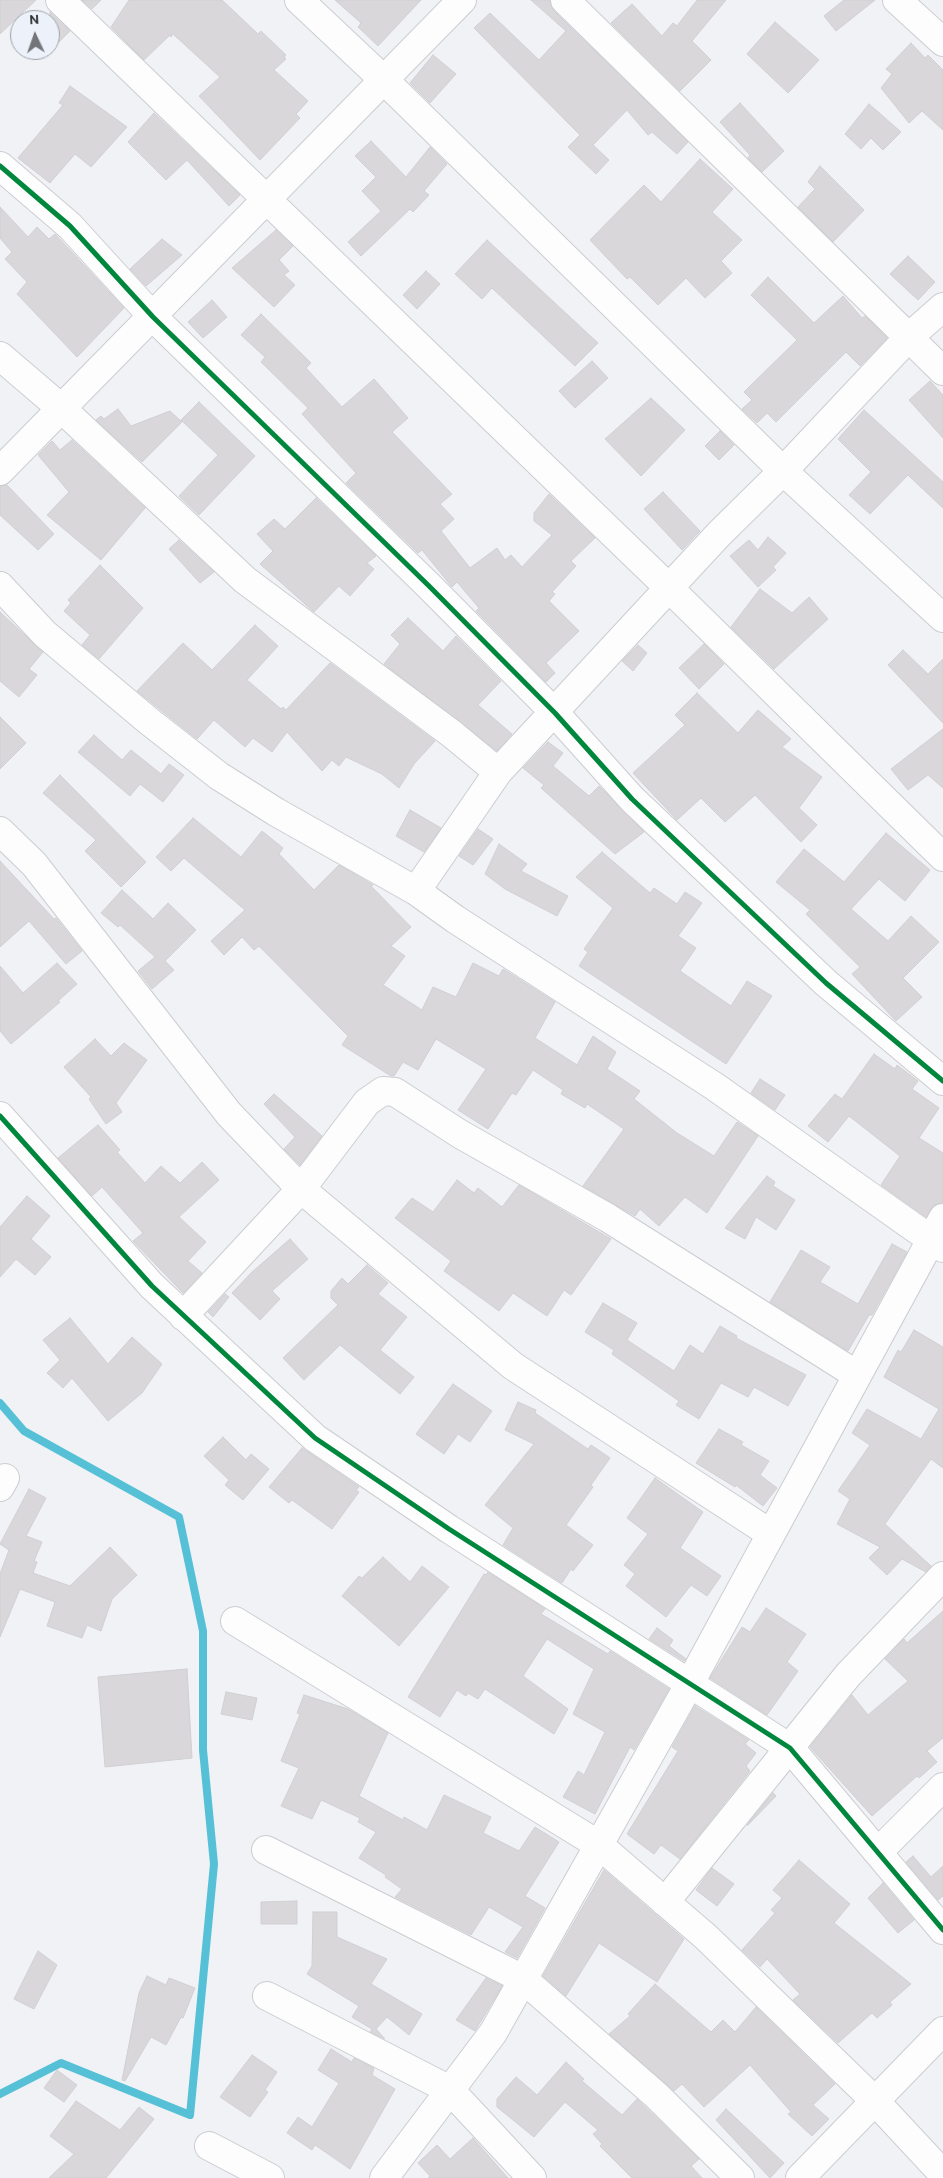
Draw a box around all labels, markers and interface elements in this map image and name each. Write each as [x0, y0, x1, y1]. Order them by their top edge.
north arrow [10, 10, 60, 60]
text: N [29, 12, 40, 29]

